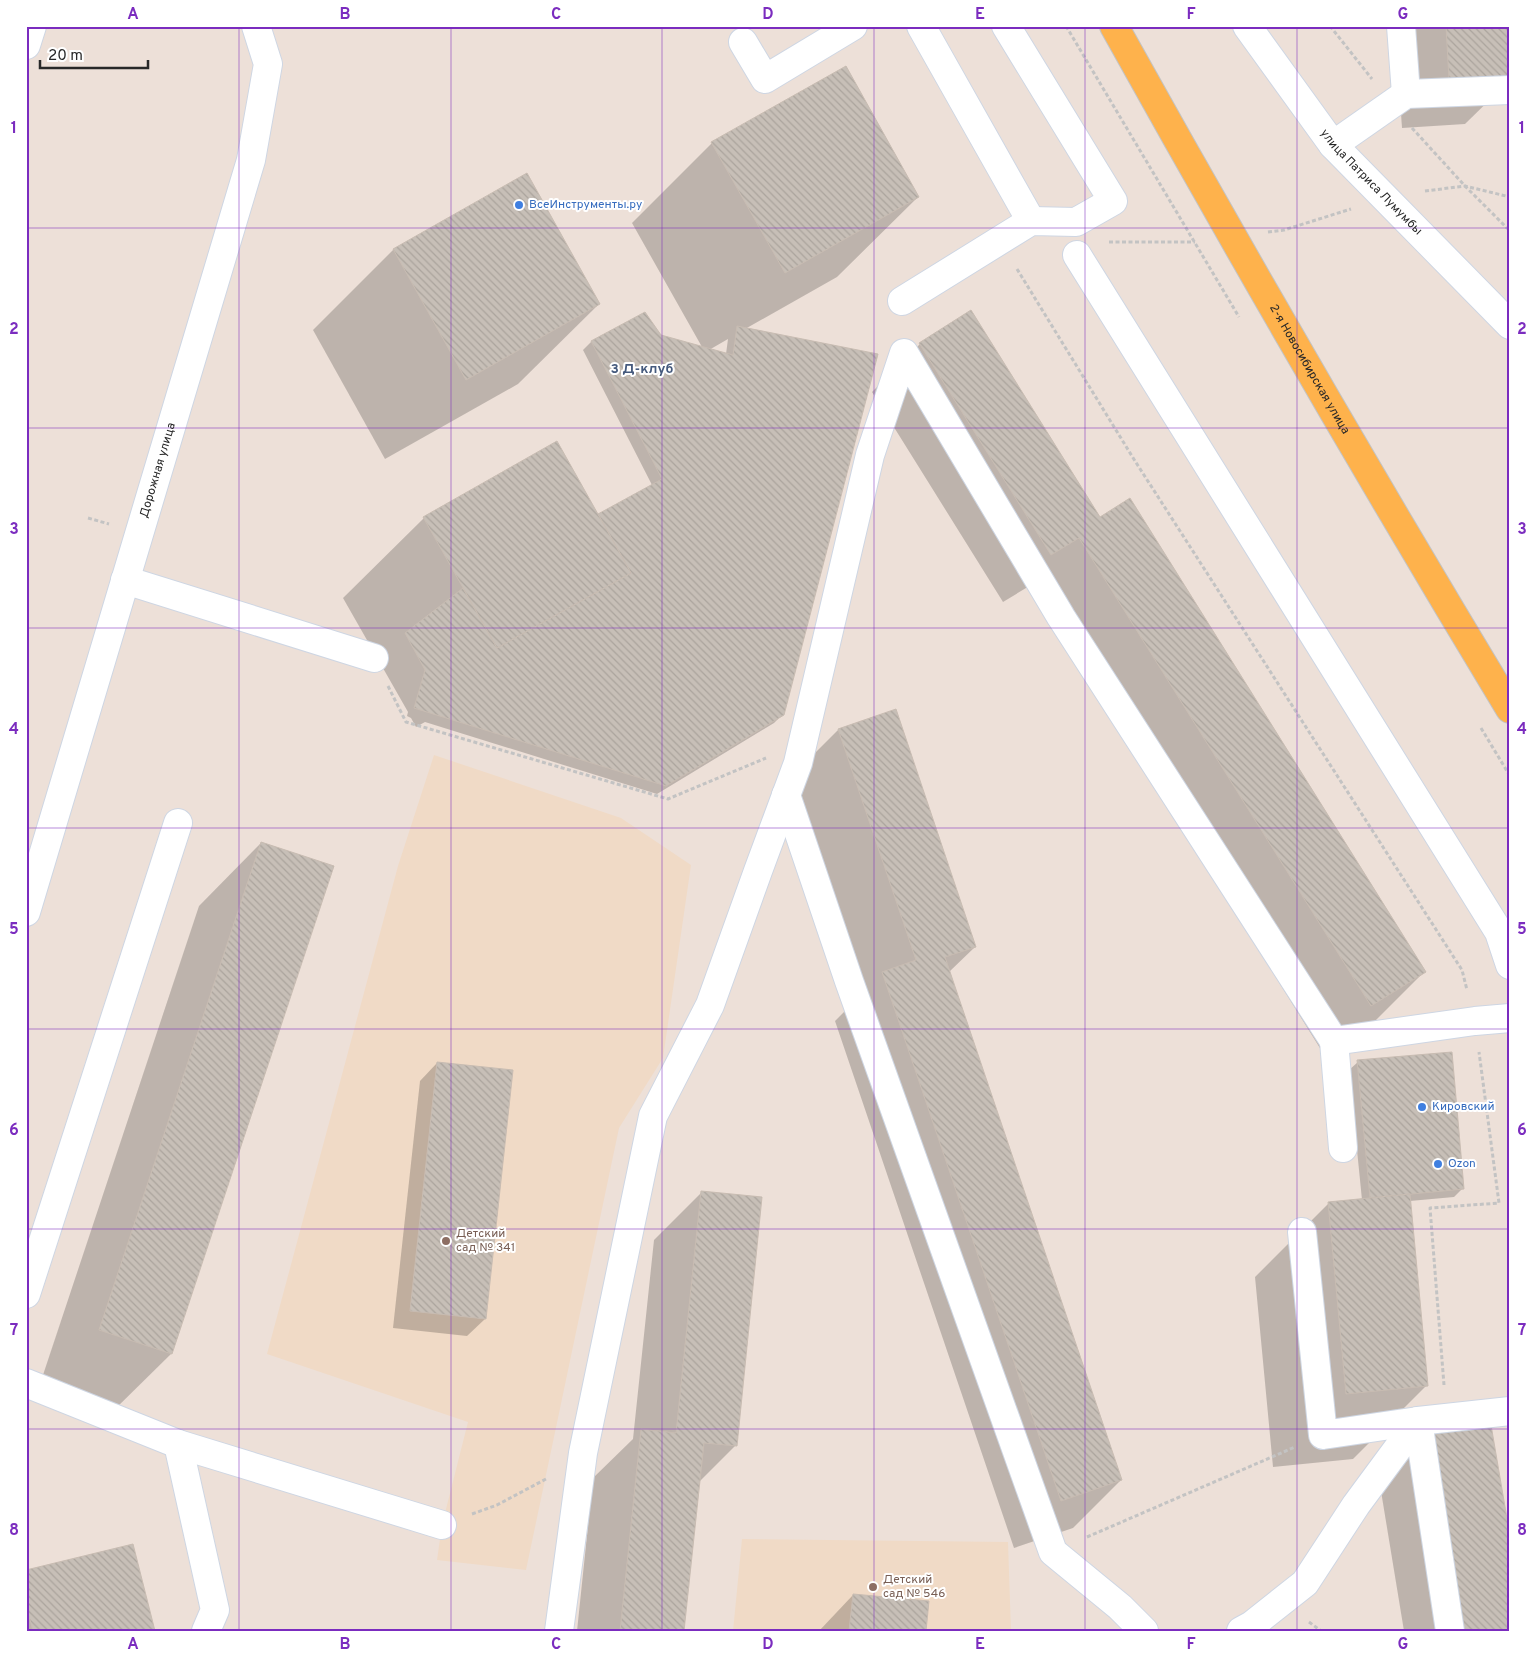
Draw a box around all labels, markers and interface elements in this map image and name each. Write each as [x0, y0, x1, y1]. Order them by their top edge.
text: A [127, 5, 139, 25]
text: B [339, 5, 351, 25]
text: C [551, 5, 561, 25]
text: D [762, 5, 774, 25]
text: E [975, 5, 985, 25]
text: F [1186, 5, 1196, 25]
text: G [1398, 5, 1408, 25]
scale bar [40, 38, 148, 70]
text: 20 m [48, 47, 83, 66]
text: 1 [11, 119, 17, 139]
text: 1 [1519, 119, 1525, 139]
street label: улица Патриса Лумумбы [1316, 126, 1426, 239]
place label: ВсеИнструменты.ру [529, 197, 642, 213]
marker: ВсеИнструменты.ру [513, 199, 525, 211]
street label: 2-я Новосибирская улица [1265, 302, 1353, 437]
text: 2 [9, 320, 19, 340]
text: 2 [1517, 320, 1527, 340]
district label: 3 Д-клуб [611, 361, 673, 378]
street label: Дорожная улица [136, 421, 180, 520]
text: 3 [9, 520, 19, 540]
text: 3 [1517, 520, 1527, 540]
text: 4 [9, 720, 19, 740]
text: 4 [1517, 720, 1527, 740]
text: 5 [9, 920, 19, 940]
text: 5 [1517, 920, 1527, 940]
place label: Кировский [1432, 1099, 1494, 1115]
marker: Кировский [1416, 1101, 1428, 1113]
text: 6 [9, 1121, 19, 1141]
text: 6 [1517, 1121, 1527, 1141]
place label: Ozon [1448, 1156, 1476, 1172]
marker: Ozon [1432, 1158, 1444, 1170]
place label: Детский сад № 341 [456, 1226, 515, 1256]
marker: Детский сад № 341 [440, 1235, 452, 1247]
text: 7 [10, 1321, 18, 1341]
text: 7 [1518, 1321, 1526, 1341]
text: 8 [9, 1521, 19, 1541]
text: 8 [1517, 1521, 1527, 1541]
place label: Детский сад № 546 [883, 1572, 945, 1602]
marker: Детский сад № 546 [867, 1581, 879, 1593]
text: A [127, 1635, 139, 1655]
text: B [339, 1635, 351, 1655]
text: C [551, 1635, 561, 1655]
text: D [762, 1635, 774, 1655]
text: E [975, 1635, 985, 1655]
text: F [1186, 1635, 1196, 1655]
text: G [1398, 1635, 1408, 1655]

